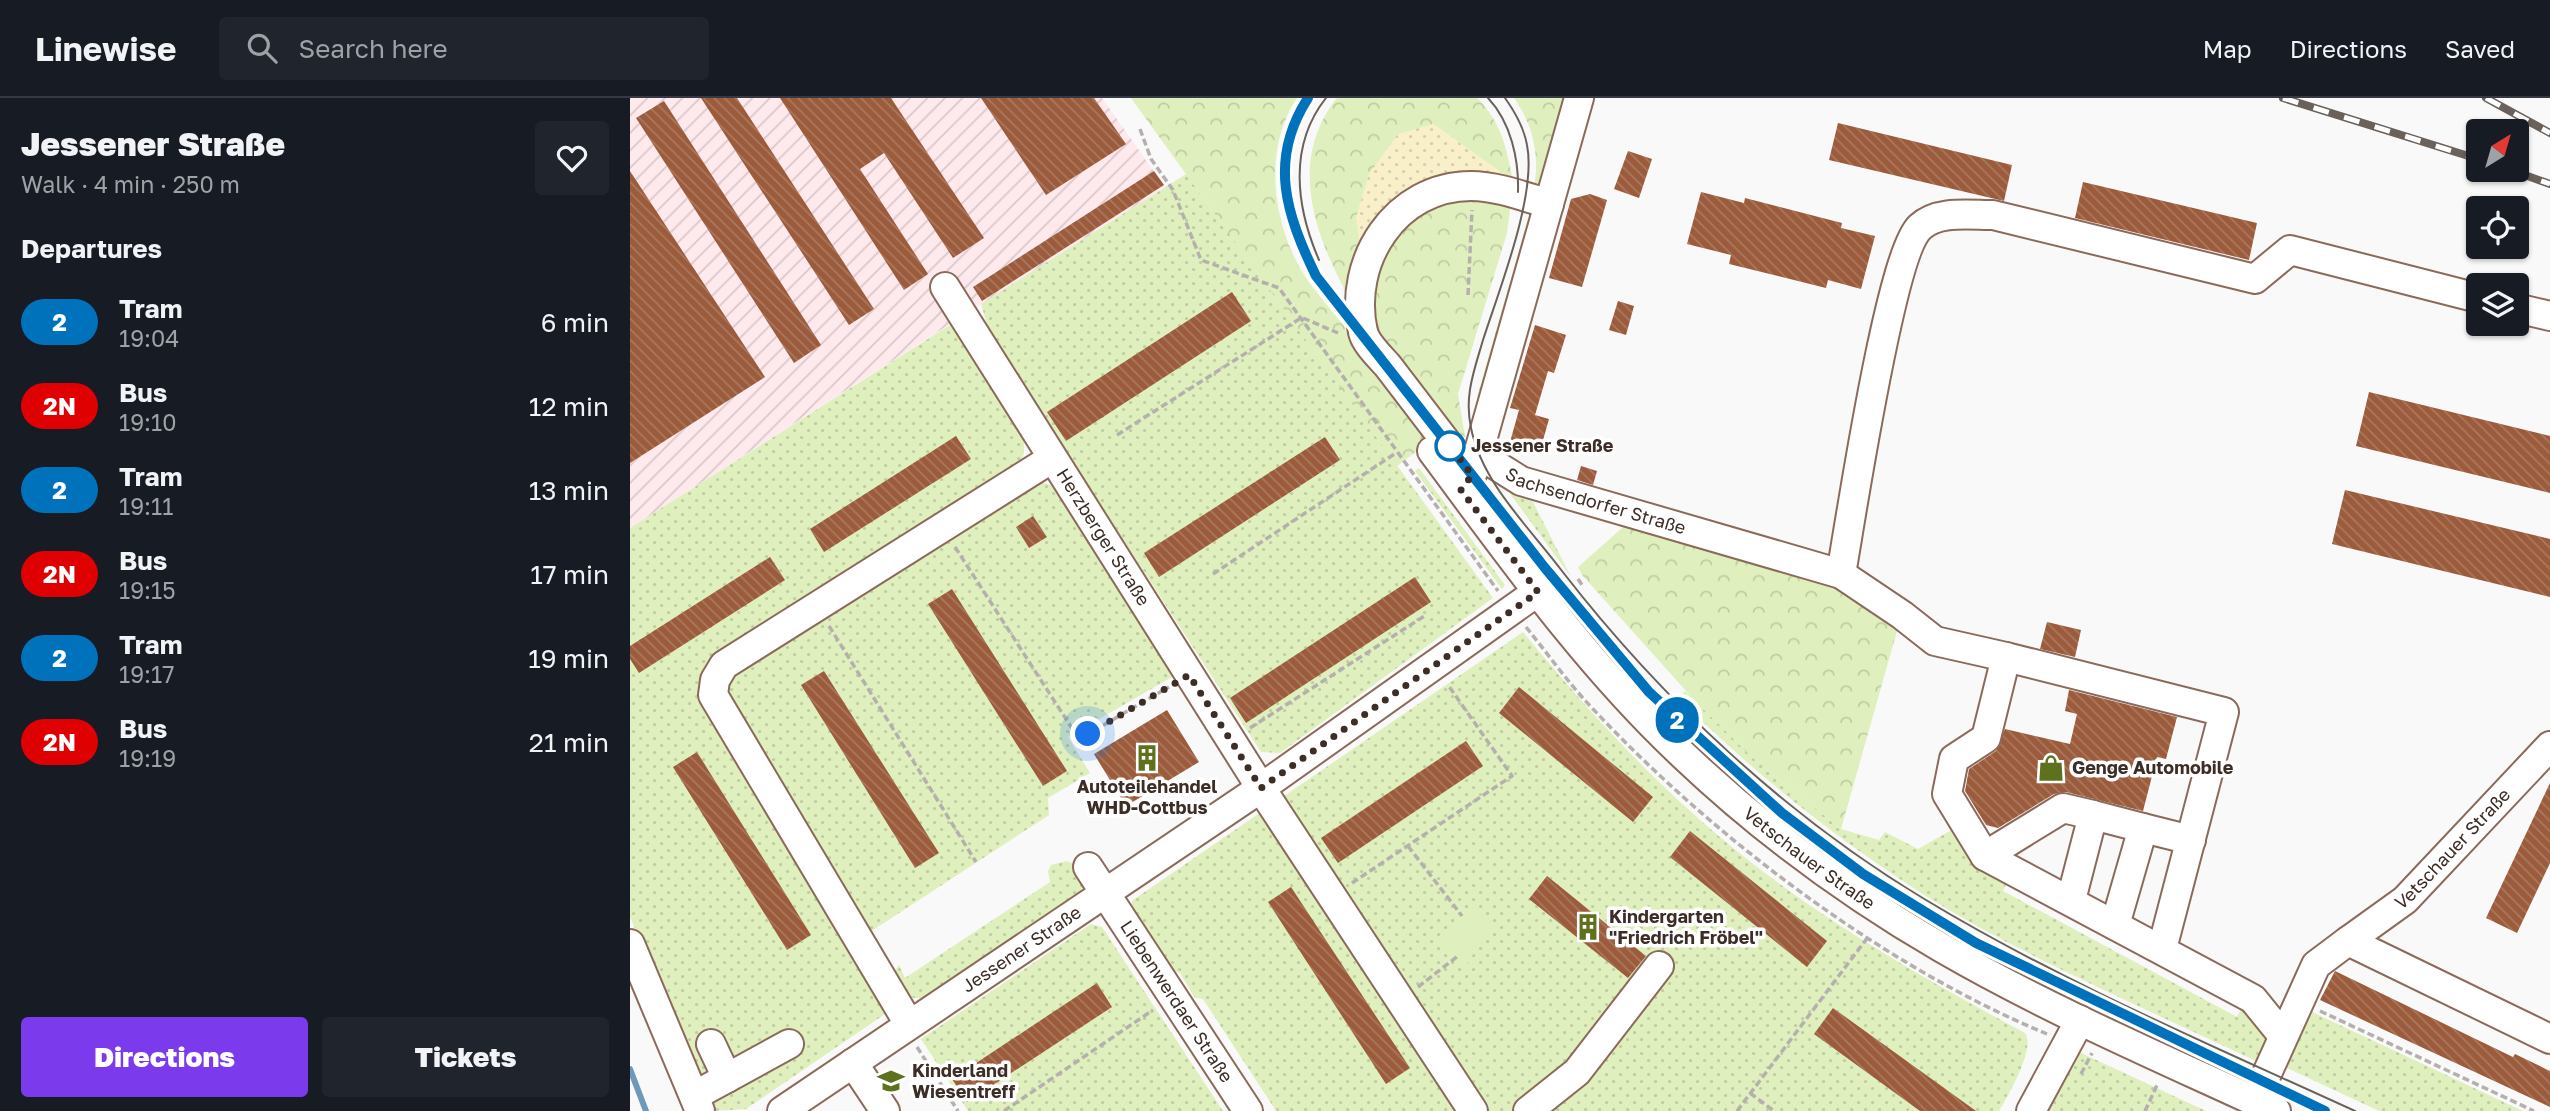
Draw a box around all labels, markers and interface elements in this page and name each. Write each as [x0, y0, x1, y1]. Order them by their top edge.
search box [219, 17, 709, 80]
text: Linewise [35, 29, 177, 68]
icon: search [243, 29, 281, 67]
text: Search here [299, 33, 448, 64]
text: Map [2203, 34, 2252, 63]
text: Directions [2290, 34, 2407, 63]
text: Saved [2445, 34, 2515, 63]
north arrow [2466, 119, 2529, 182]
map controls [2466, 119, 2529, 336]
button: heart [535, 121, 609, 195]
text: Jessener Straße [21, 124, 285, 163]
text: Walk · 4 min · 250 m [21, 170, 240, 198]
button: locate [2466, 196, 2529, 259]
text: Departures [21, 233, 162, 264]
button: layers [2466, 273, 2529, 336]
text: Tram [119, 293, 182, 324]
text: 2 [52, 307, 67, 336]
text: 6 min [541, 307, 609, 338]
text: 19:04 [119, 324, 179, 352]
text: Bus [119, 377, 167, 408]
text: 2N [43, 391, 76, 420]
text: 12 min [529, 391, 609, 422]
text: 19:10 [119, 408, 176, 436]
marker: Jessener Straße [1435, 431, 1465, 461]
place label: Jessener Straße [1471, 434, 1614, 456]
text: Tram [119, 461, 182, 492]
street label: Sachsendorfer Straße [1502, 462, 1689, 538]
street label: Herzberger Straße [1052, 464, 1155, 610]
text: 2 [52, 475, 67, 504]
text: 13 min [529, 475, 609, 506]
text: 19:11 [119, 492, 173, 520]
text: Bus [119, 545, 167, 576]
text: 2N [43, 559, 76, 588]
text: 17 min [530, 559, 609, 590]
text: 19:15 [119, 576, 175, 604]
text: Tram [119, 629, 182, 660]
text: 2 [52, 643, 67, 672]
text: 19 min [528, 643, 609, 674]
text: 19:17 [119, 660, 174, 688]
line badge: 2 [1654, 697, 1700, 743]
text: 2 [1670, 705, 1684, 734]
text: Bus [119, 713, 167, 744]
your location [1070, 716, 1105, 751]
text: 2N [43, 727, 76, 756]
text: 21 min [529, 727, 609, 758]
building icon: Autoteilehandel WHD-Cottbus [1132, 743, 1162, 773]
text: 19:19 [119, 744, 176, 772]
shop icon: Genge Automobile [2036, 753, 2066, 783]
place label: Genge Automobile [2072, 756, 2234, 778]
place label: Autoteilehandel WHD-Cottbus [1077, 775, 1217, 818]
street label: Vetschauer Straße [2390, 783, 2514, 914]
street label: Vetschauer Straße [1739, 802, 1880, 914]
street label: Jessener Straße [957, 901, 1085, 997]
place label: Kindergarten "Friedrich Fröbel" [1609, 905, 1763, 948]
building icon: Kindergarten "Friedrich Fröbel" [1573, 912, 1603, 942]
street label: Liebenwerdaer Straße [1116, 916, 1238, 1086]
button: Directions [21, 1017, 308, 1097]
button: Tickets [322, 1017, 609, 1097]
place label: Kinderland Wiesentreff [912, 1059, 1016, 1102]
school or university icon: Kinderland Wiesentreff [876, 1066, 906, 1096]

